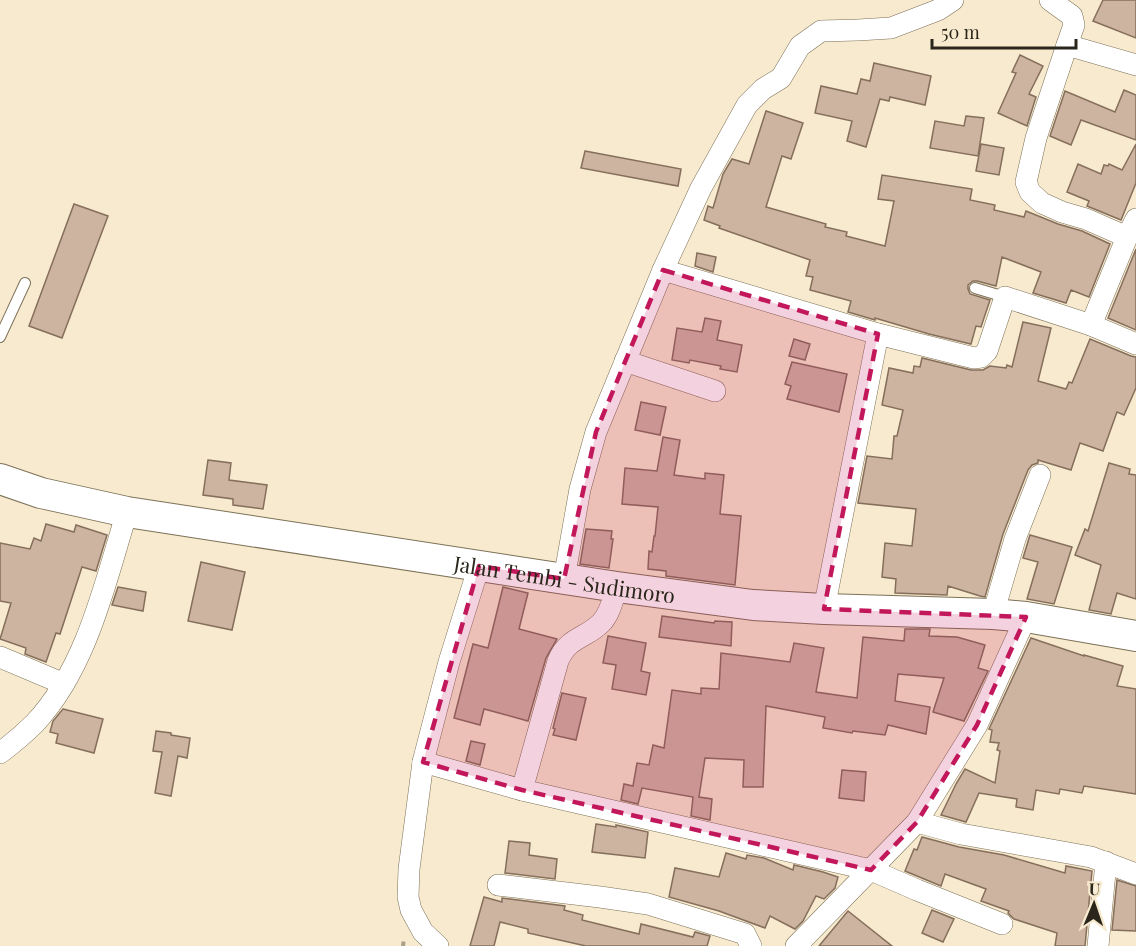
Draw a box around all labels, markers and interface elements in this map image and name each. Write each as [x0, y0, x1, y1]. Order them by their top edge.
scale bar [932, 12, 1076, 50]
text: 50 m [941, 20, 980, 44]
street label: Jalan Tembi - Sudimoro [451, 548, 677, 609]
north arrow [1064, 874, 1124, 934]
text: U [1089, 878, 1100, 899]

